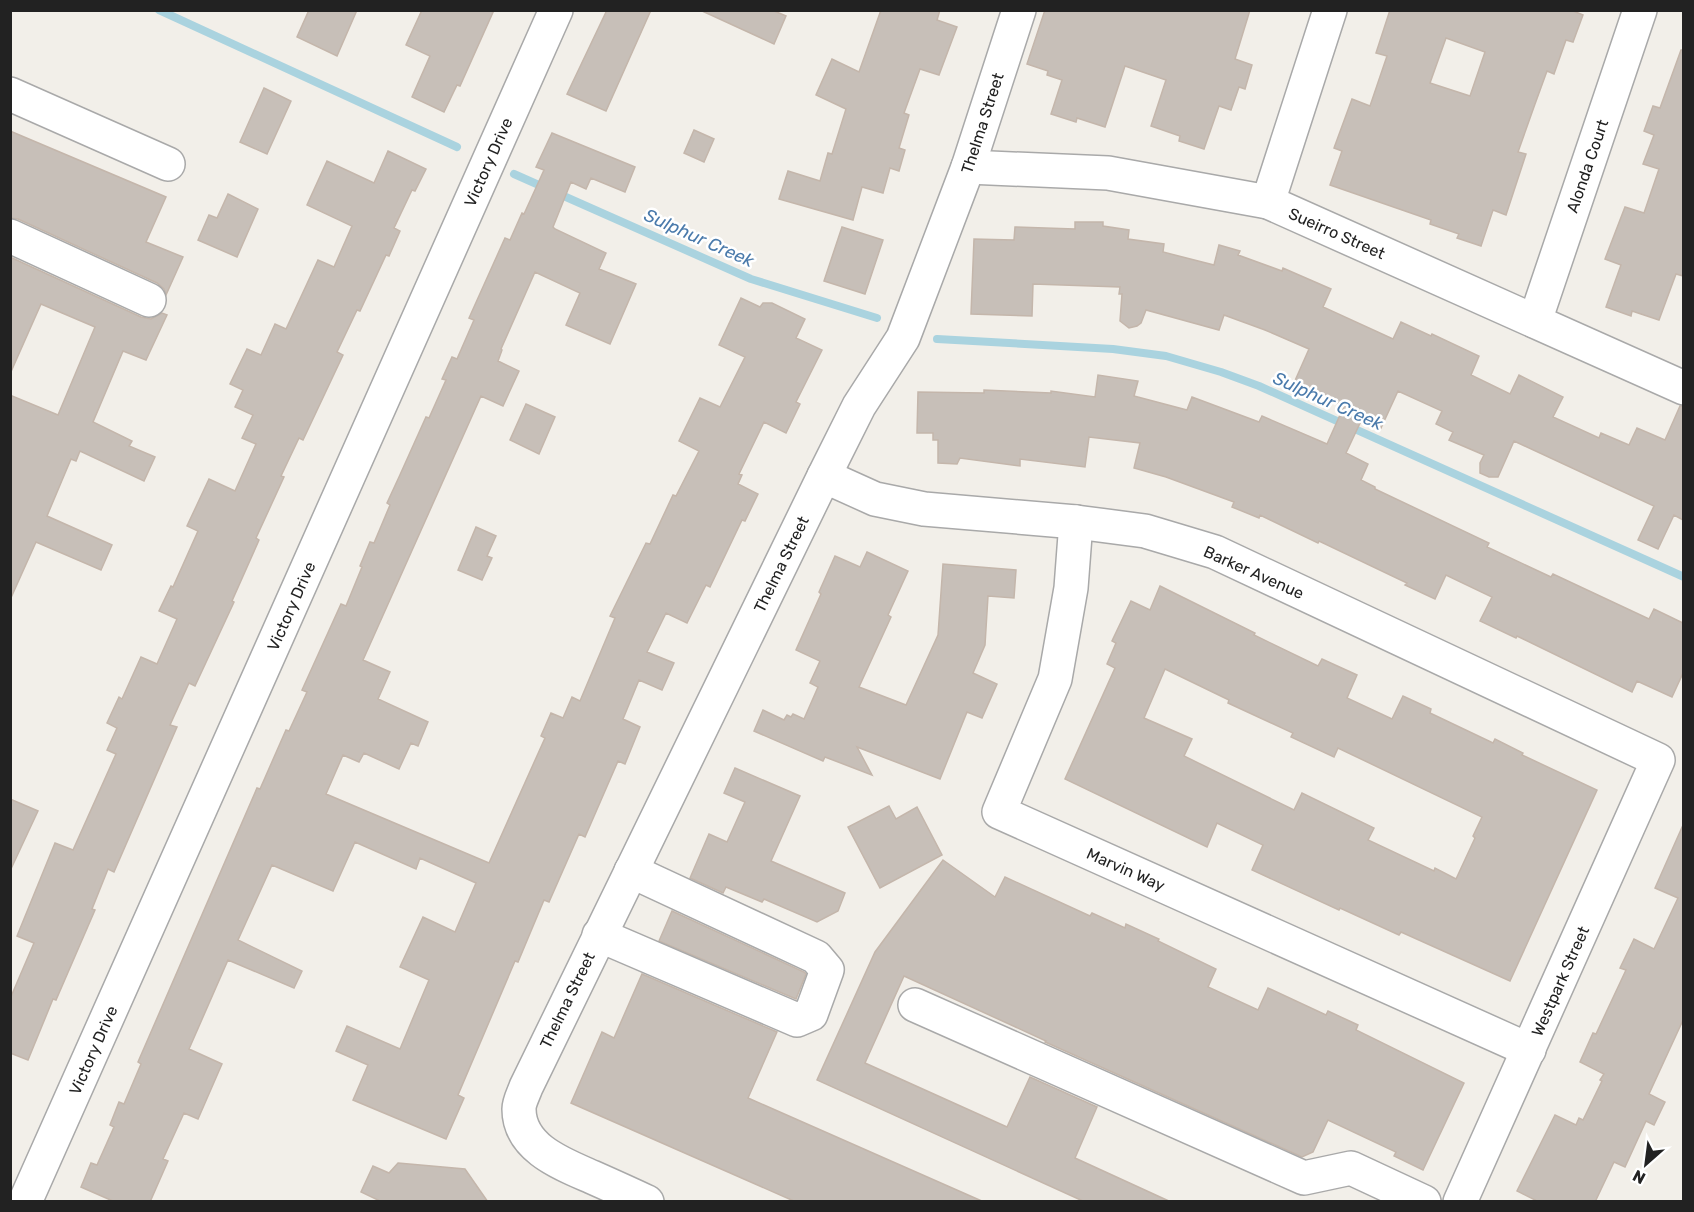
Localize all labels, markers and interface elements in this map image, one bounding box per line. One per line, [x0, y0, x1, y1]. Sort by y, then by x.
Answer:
street label: Thelma Street [957, 70, 1008, 176]
street label: Victory Drive [460, 115, 517, 210]
street label: Alonda Court [1563, 117, 1612, 215]
water label: Sulphur Creek [641, 204, 758, 272]
street label: Sueirro Street [1286, 204, 1388, 263]
water label: Sulphur Creek [1270, 367, 1387, 435]
street label: Thelma Street [750, 513, 813, 615]
street label: Barker Avenue [1201, 542, 1307, 603]
street label: Victory Drive [263, 559, 320, 654]
street label: Marvin Way [1084, 844, 1168, 895]
street label: Westpark Street [1528, 923, 1593, 1039]
street label: Thelma Street [536, 949, 599, 1051]
street label: Victory Drive [65, 1003, 122, 1098]
north arrow [1616, 1134, 1676, 1194]
text: N [1630, 1166, 1649, 1188]

